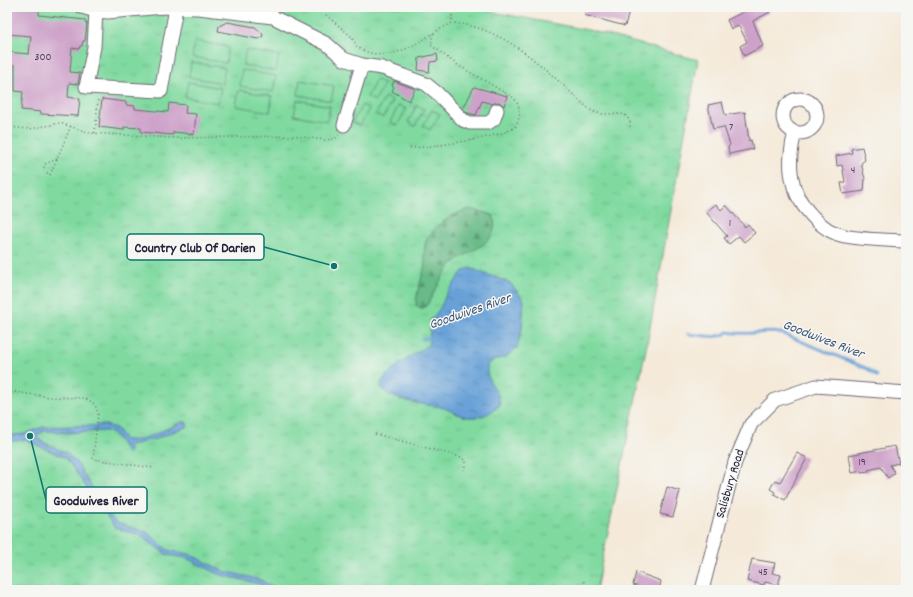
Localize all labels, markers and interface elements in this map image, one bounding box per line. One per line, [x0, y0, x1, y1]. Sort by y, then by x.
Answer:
house number: 300 [35, 50, 51, 66]
house number: 7 [729, 120, 733, 136]
house number: 4 [851, 163, 855, 179]
house number: 1 [729, 216, 731, 232]
callout: Country Club Of Darien [127, 234, 264, 260]
text: Country Club Of Darien [135, 239, 256, 259]
water label: Goodwives River [426, 288, 515, 335]
water label: Goodwives River [780, 315, 868, 365]
street label: Salisbury Road [711, 447, 751, 521]
house number: 19 [858, 455, 866, 471]
callout: Goodwives River [46, 487, 147, 513]
text: Goodwives River [53, 492, 139, 512]
house number: 45 [758, 565, 768, 581]

